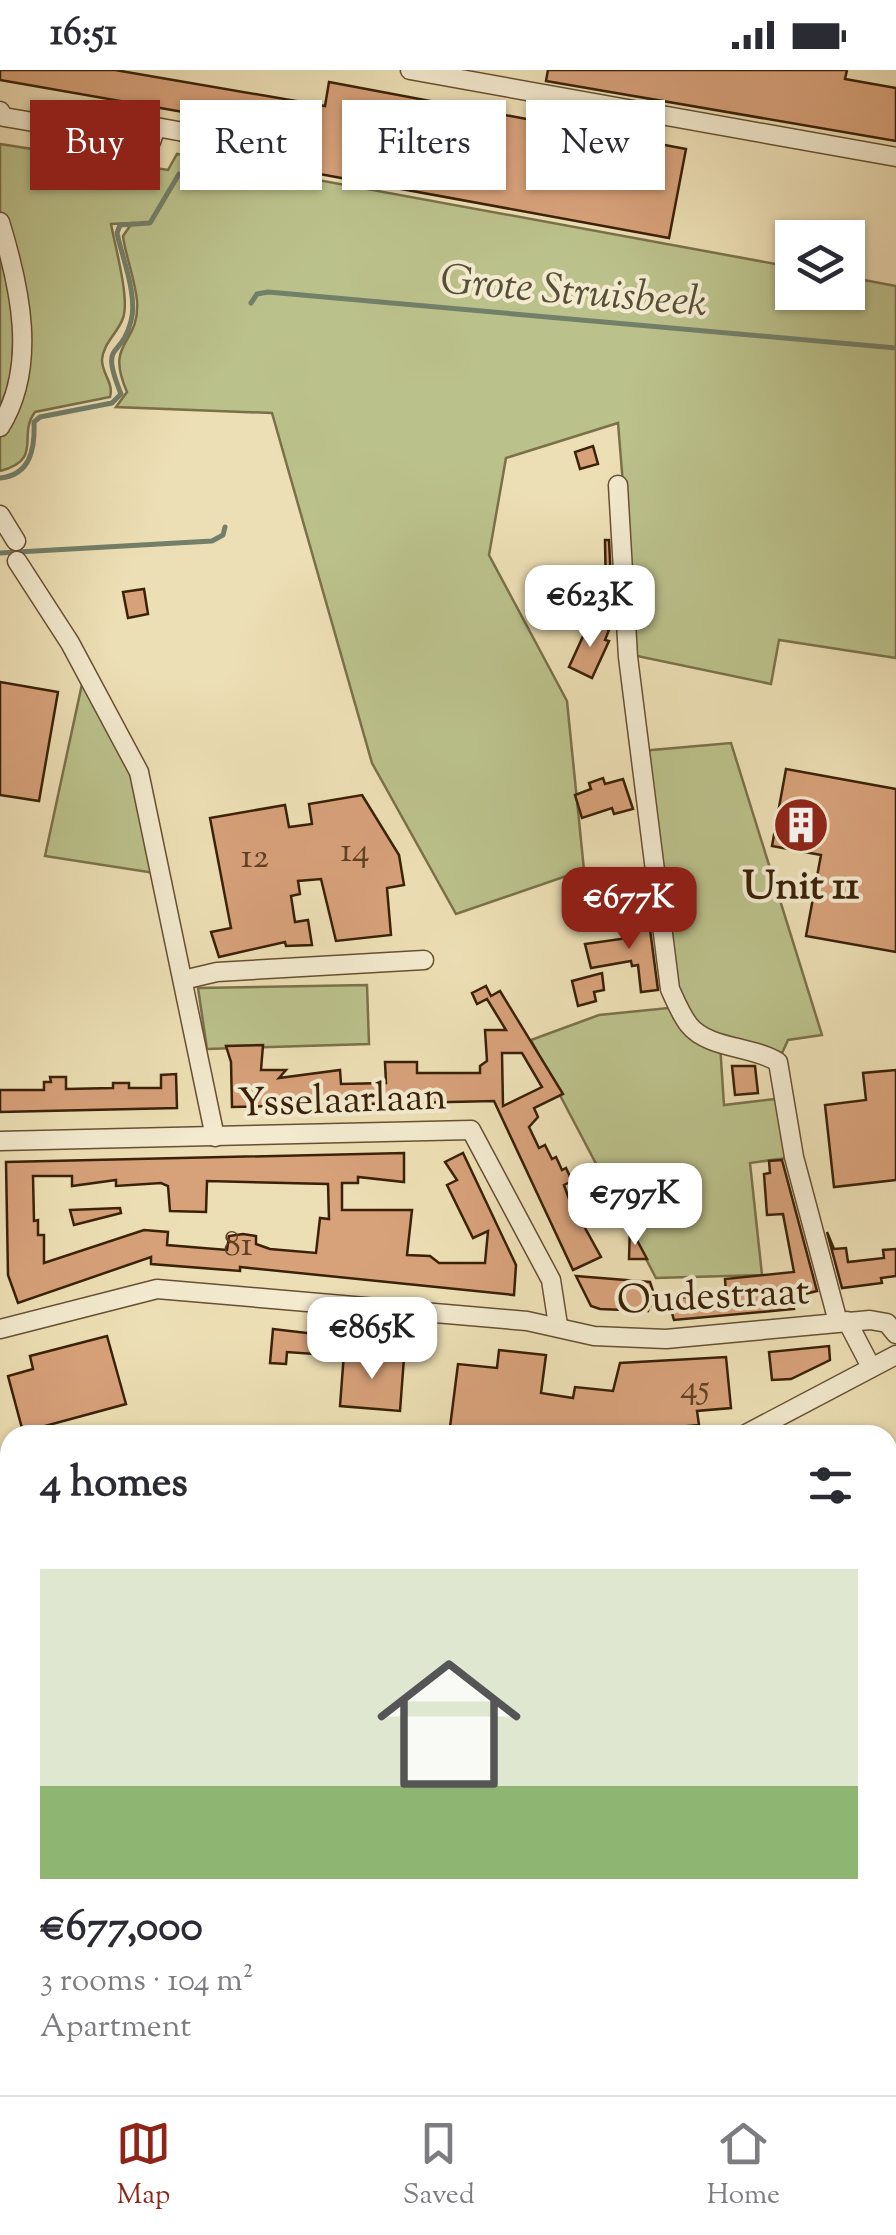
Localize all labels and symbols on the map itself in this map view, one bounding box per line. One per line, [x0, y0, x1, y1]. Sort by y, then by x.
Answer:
water label: Grote Struisbeek [438, 252, 709, 336]
pin: €623K [520, 565, 660, 650]
building icon: Unit 11 [771, 795, 831, 855]
house number: 14 [340, 827, 370, 878]
house number: 12 [241, 833, 269, 884]
place label: Unit 11 [743, 860, 860, 917]
pin: €677K [559, 867, 699, 952]
street label: Ysselaarlaan [236, 1070, 448, 1135]
pin: €797K [565, 1163, 705, 1248]
house number: 81 [223, 1221, 253, 1272]
street label: Oudestraat [616, 1265, 811, 1332]
pin: €865K [302, 1297, 442, 1382]
house number: 45 [680, 1364, 710, 1415]

